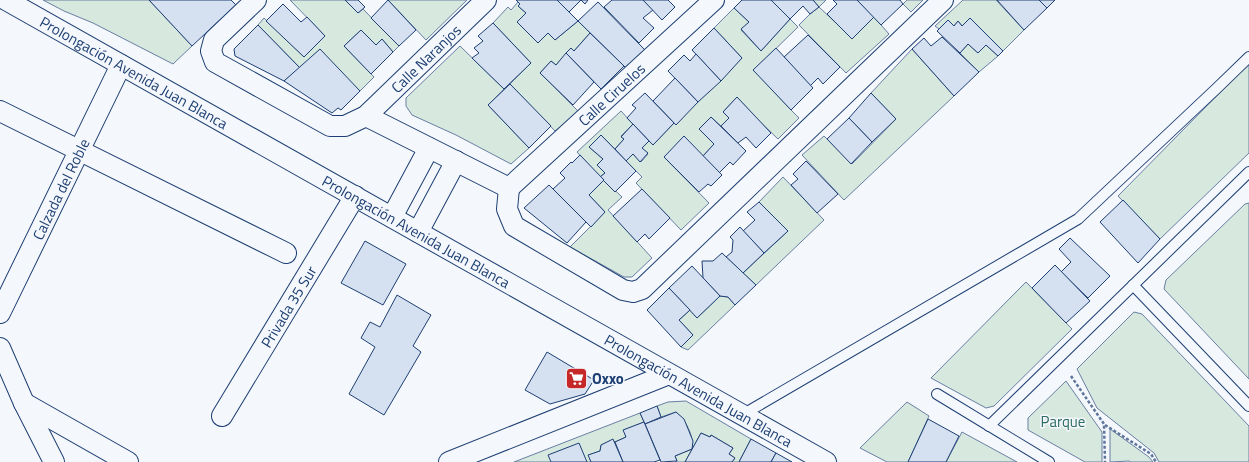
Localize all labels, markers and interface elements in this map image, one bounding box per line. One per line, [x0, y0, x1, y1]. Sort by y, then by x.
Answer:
street label: Prolongación Avenida Juan Blanca [36, 10, 233, 135]
street label: Calle Naranjos [385, 19, 466, 98]
street label: Calle Ciruelos [573, 57, 650, 131]
street label: Calzada del Roble [26, 134, 95, 244]
street label: Prolongación Avenida Juan Blanca [318, 169, 515, 294]
street label: Privada 35 Sur [255, 261, 322, 352]
street label: Prolongación Avenida Juan Blanca [600, 328, 797, 453]
supermarket icon: Oxxo [564, 365, 590, 391]
place label: Oxxo [592, 367, 624, 390]
park label: Parque [1041, 410, 1085, 433]

